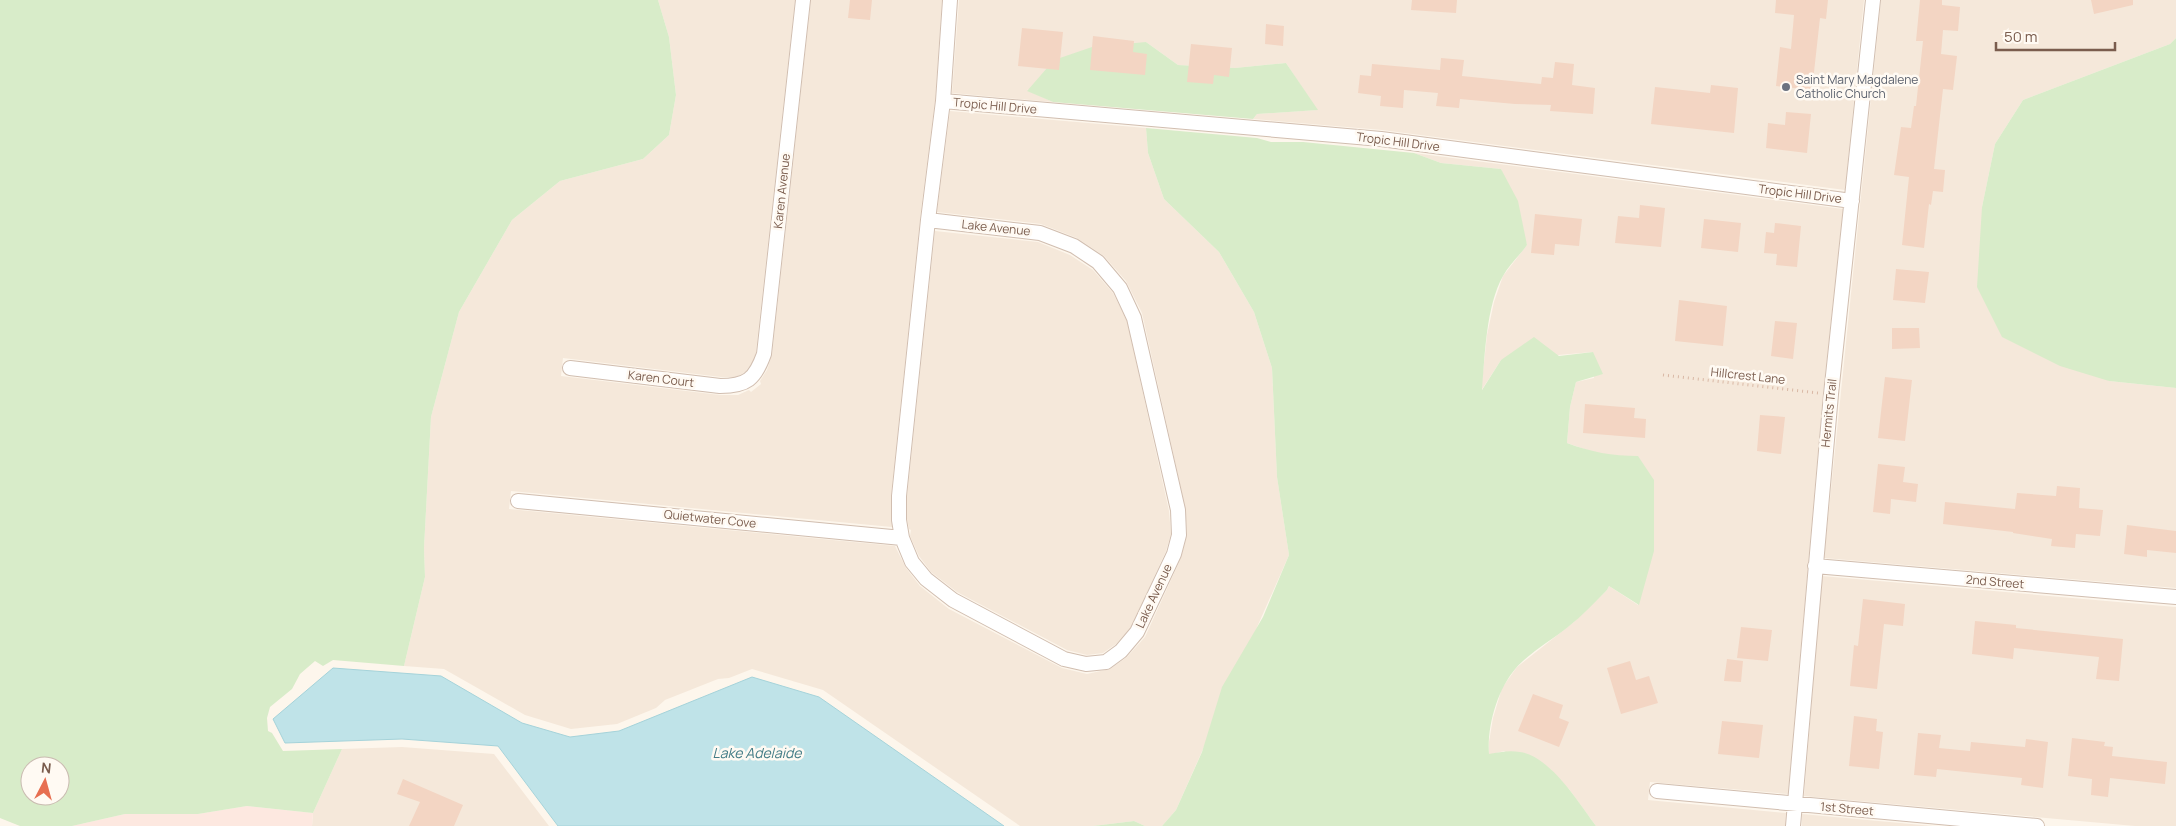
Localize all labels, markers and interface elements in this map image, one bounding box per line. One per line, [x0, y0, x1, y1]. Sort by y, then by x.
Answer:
scale bar [1996, 20, 2115, 52]
text: 50 m [2004, 26, 2038, 47]
place label: Saint Mary Magdalene Catholic Church [1796, 71, 1918, 102]
marker: Saint Mary Magdalene Catholic Church [1780, 81, 1792, 93]
street label: Tropic Hill Drive [953, 93, 1038, 118]
street label: Tropic Hill Drive [1355, 128, 1441, 155]
street label: Karen Avenue [769, 153, 794, 229]
street label: Tropic Hill Drive [1757, 180, 1843, 207]
street label: Lake Avenue [961, 215, 1031, 240]
street label: Hillcrest Lane [1710, 363, 1786, 388]
street label: Karen Court [627, 366, 695, 391]
street label: Hermits Trail [1816, 378, 1841, 448]
street label: Quietwater Cove [663, 505, 757, 532]
street label: Lake Avenue [1131, 561, 1176, 631]
street label: 2nd Street [1965, 570, 2025, 593]
water label: Lake Adelaide [713, 743, 802, 762]
north arrow [20, 756, 70, 806]
text: N [40, 758, 52, 778]
street label: 1st Street [1820, 798, 1875, 819]

